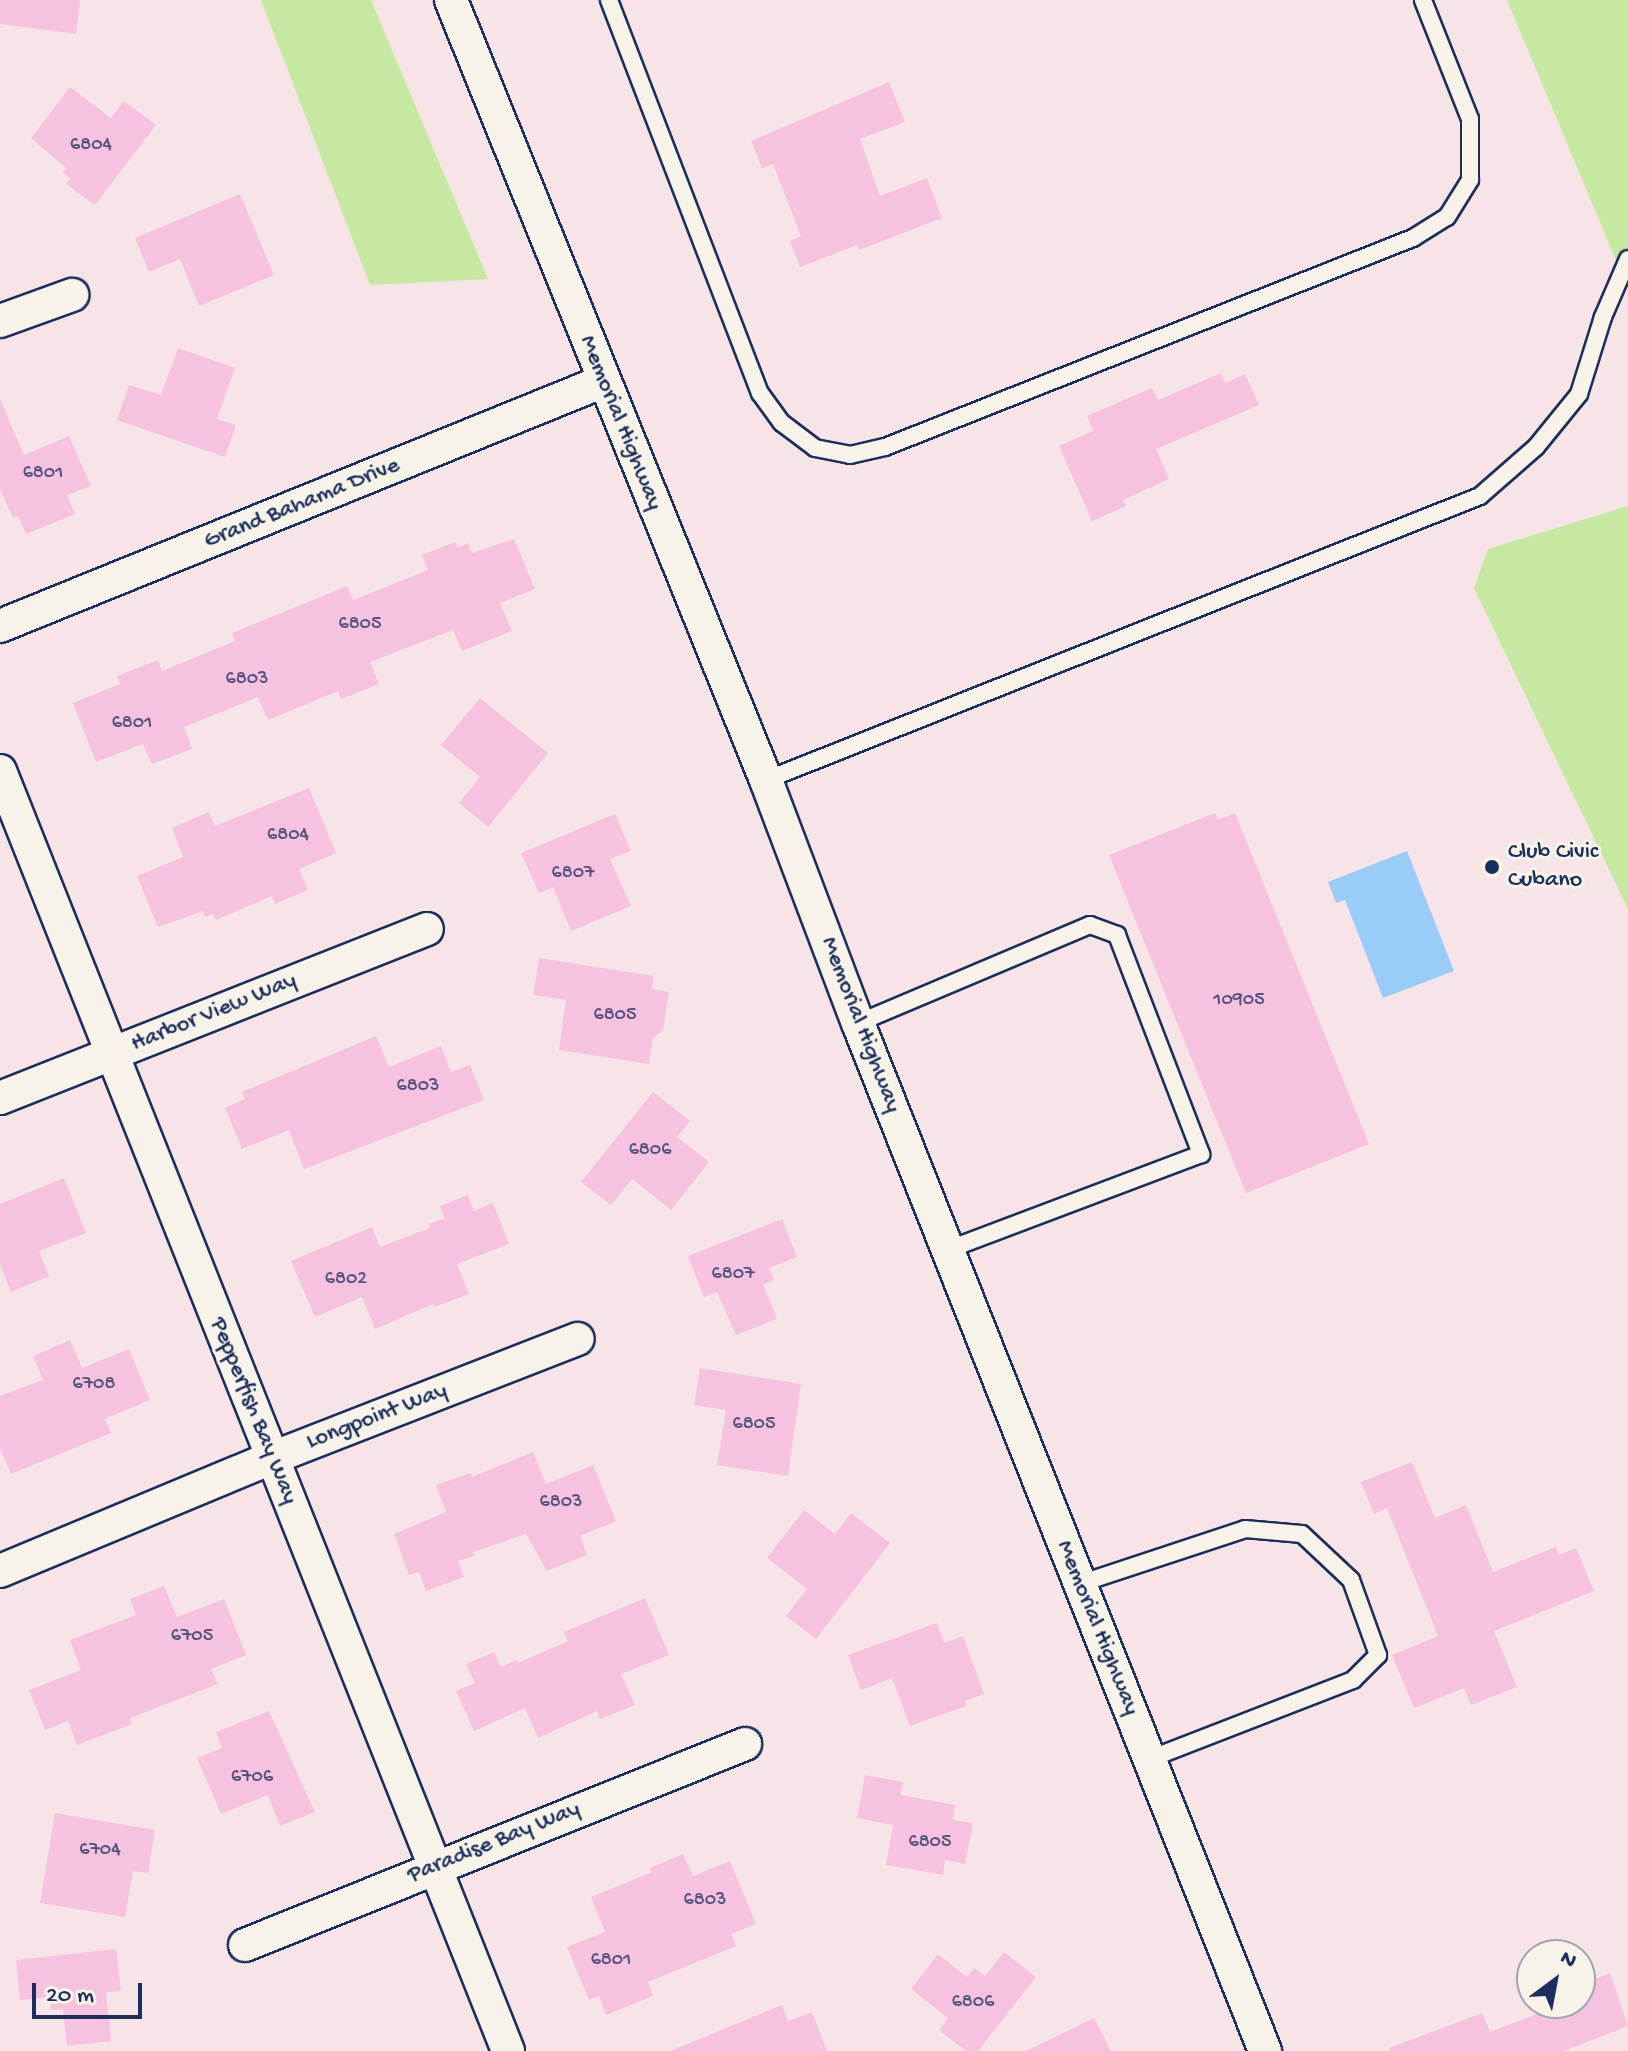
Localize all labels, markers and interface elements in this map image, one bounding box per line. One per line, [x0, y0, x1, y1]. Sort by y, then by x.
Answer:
house number: 6804 [70, 133, 112, 157]
street label: Memorial Highway [572, 332, 668, 514]
street label: Grand Bahama Drive [200, 452, 404, 556]
house number: 6801 [23, 461, 63, 485]
house number: 6805 [339, 612, 381, 636]
house number: 6803 [226, 667, 268, 691]
house number: 6801 [112, 711, 152, 735]
house number: 6804 [267, 823, 309, 847]
place label: Club Civic Cubano [1508, 839, 1598, 895]
marker: Club Civic Cubano [1483, 858, 1501, 876]
house number: 6807 [552, 861, 594, 885]
street label: Memorial Highway [813, 933, 907, 1117]
street label: Harbor View Way [127, 967, 301, 1059]
house number: 10905 [1213, 988, 1265, 1012]
house number: 6805 [594, 1003, 636, 1027]
house number: 6803 [397, 1074, 439, 1098]
house number: 6806 [629, 1138, 671, 1162]
house number: 6807 [712, 1262, 754, 1286]
house number: 6802 [325, 1267, 367, 1291]
street label: Pepperfish Bay Way [202, 1313, 304, 1509]
house number: 6708 [73, 1372, 115, 1396]
street label: Longpoint Way [303, 1377, 451, 1457]
house number: 6805 [733, 1412, 775, 1436]
house number: 6803 [540, 1490, 582, 1514]
street label: Memorial Highway [1049, 1537, 1145, 1719]
house number: 6705 [171, 1624, 213, 1648]
house number: 6706 [231, 1765, 273, 1789]
street label: Paradise Bay Way [404, 1795, 584, 1891]
house number: 6805 [909, 1830, 951, 1854]
house number: 6704 [79, 1838, 121, 1862]
house number: 6803 [684, 1888, 726, 1912]
north arrow [1516, 1939, 1596, 2019]
text: N [1555, 1946, 1581, 1975]
house number: 6801 [591, 1948, 631, 1972]
scale bar [36, 1967, 146, 2017]
text: 20 m [46, 1982, 94, 2011]
house number: 6806 [952, 1990, 994, 2014]

